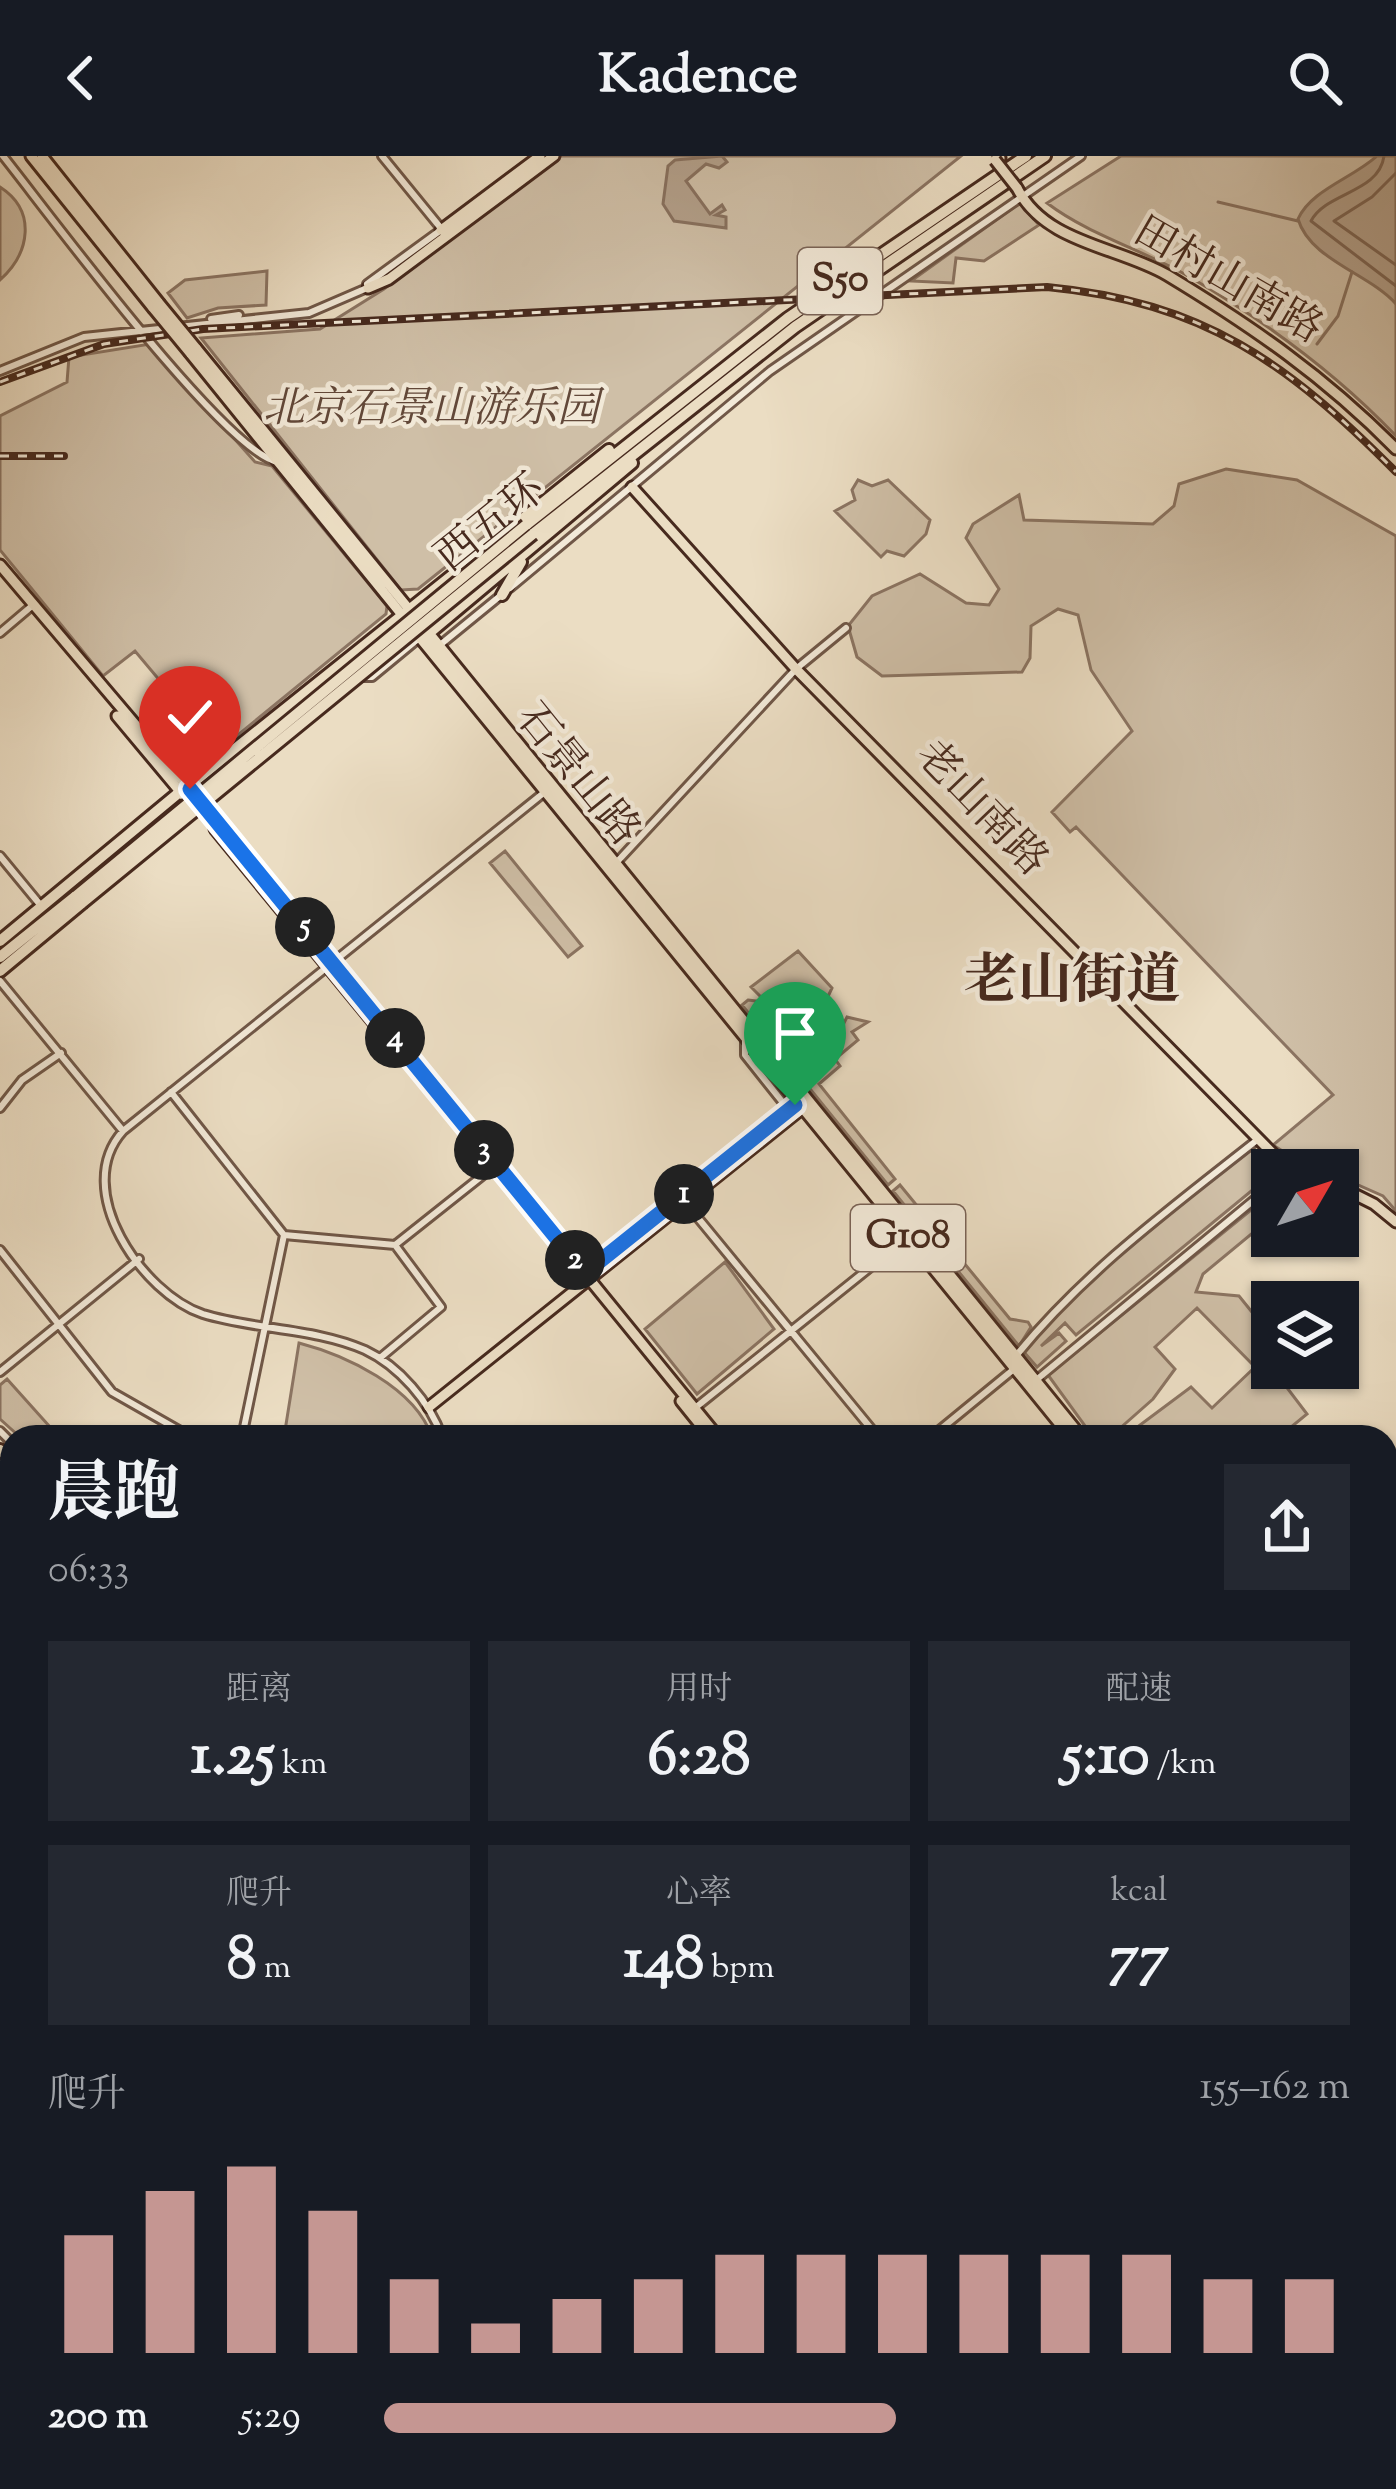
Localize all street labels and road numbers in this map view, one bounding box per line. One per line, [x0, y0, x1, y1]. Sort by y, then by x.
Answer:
street label: 田村山南路 [1121, 204, 1333, 360]
road number: S50 [798, 248, 882, 314]
street label: 西五环 [424, 462, 560, 588]
street label: 石景山路 [500, 692, 652, 860]
street label: 老山南路 [900, 729, 1060, 891]
road number: G108 [851, 1205, 965, 1271]

